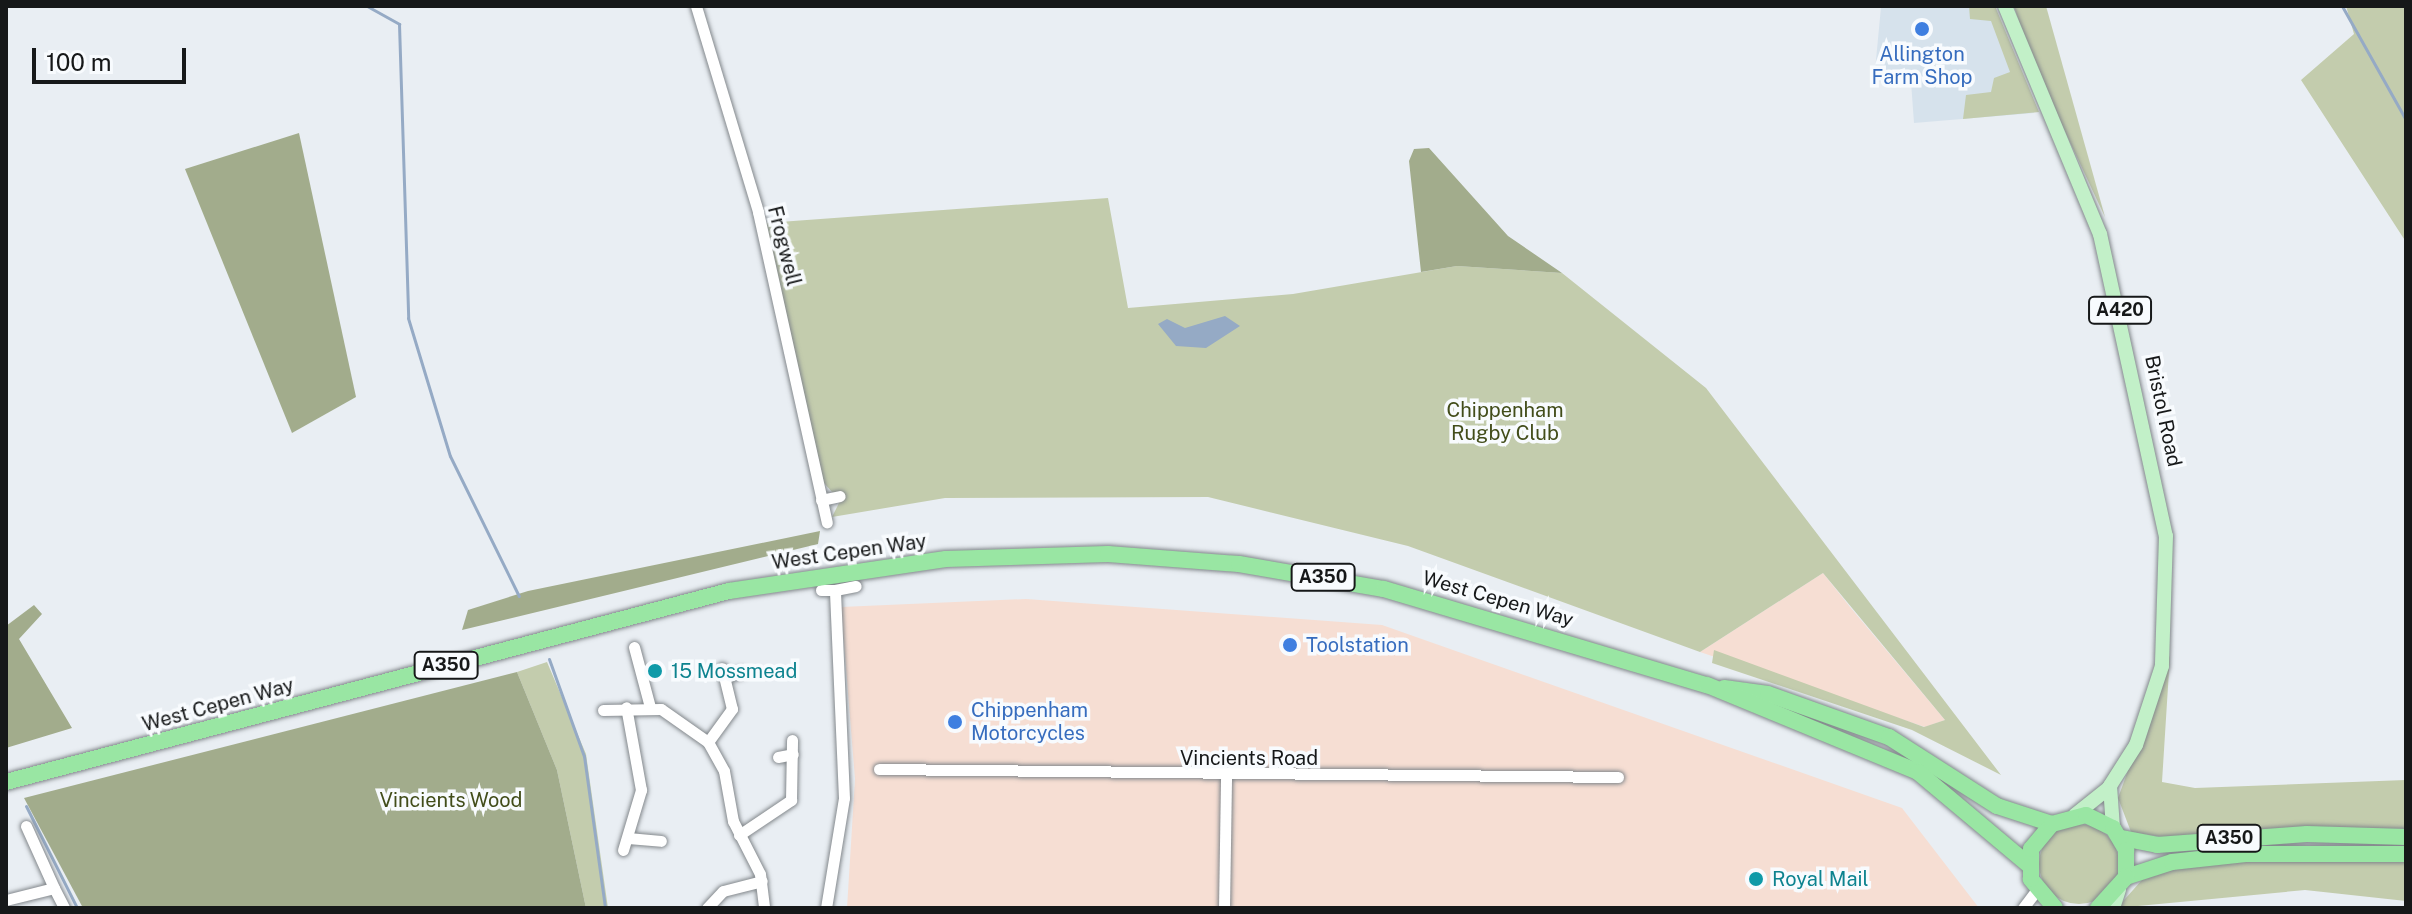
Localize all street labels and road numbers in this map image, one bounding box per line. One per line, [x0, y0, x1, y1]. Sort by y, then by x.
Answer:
street label: Frogwell [762, 203, 806, 289]
road number: A420 [2088, 296, 2152, 324]
street label: Bristol Road [2139, 353, 2187, 469]
street label: West Cepen Way [770, 529, 928, 575]
road number: A350 [1289, 563, 1357, 591]
street label: West Cepen Way [1420, 566, 1576, 632]
road number: A350 [412, 651, 480, 679]
street label: West Cepen Way [139, 673, 297, 737]
street label: Vincients Road [1180, 746, 1318, 770]
road number: A350 [2195, 824, 2263, 852]

